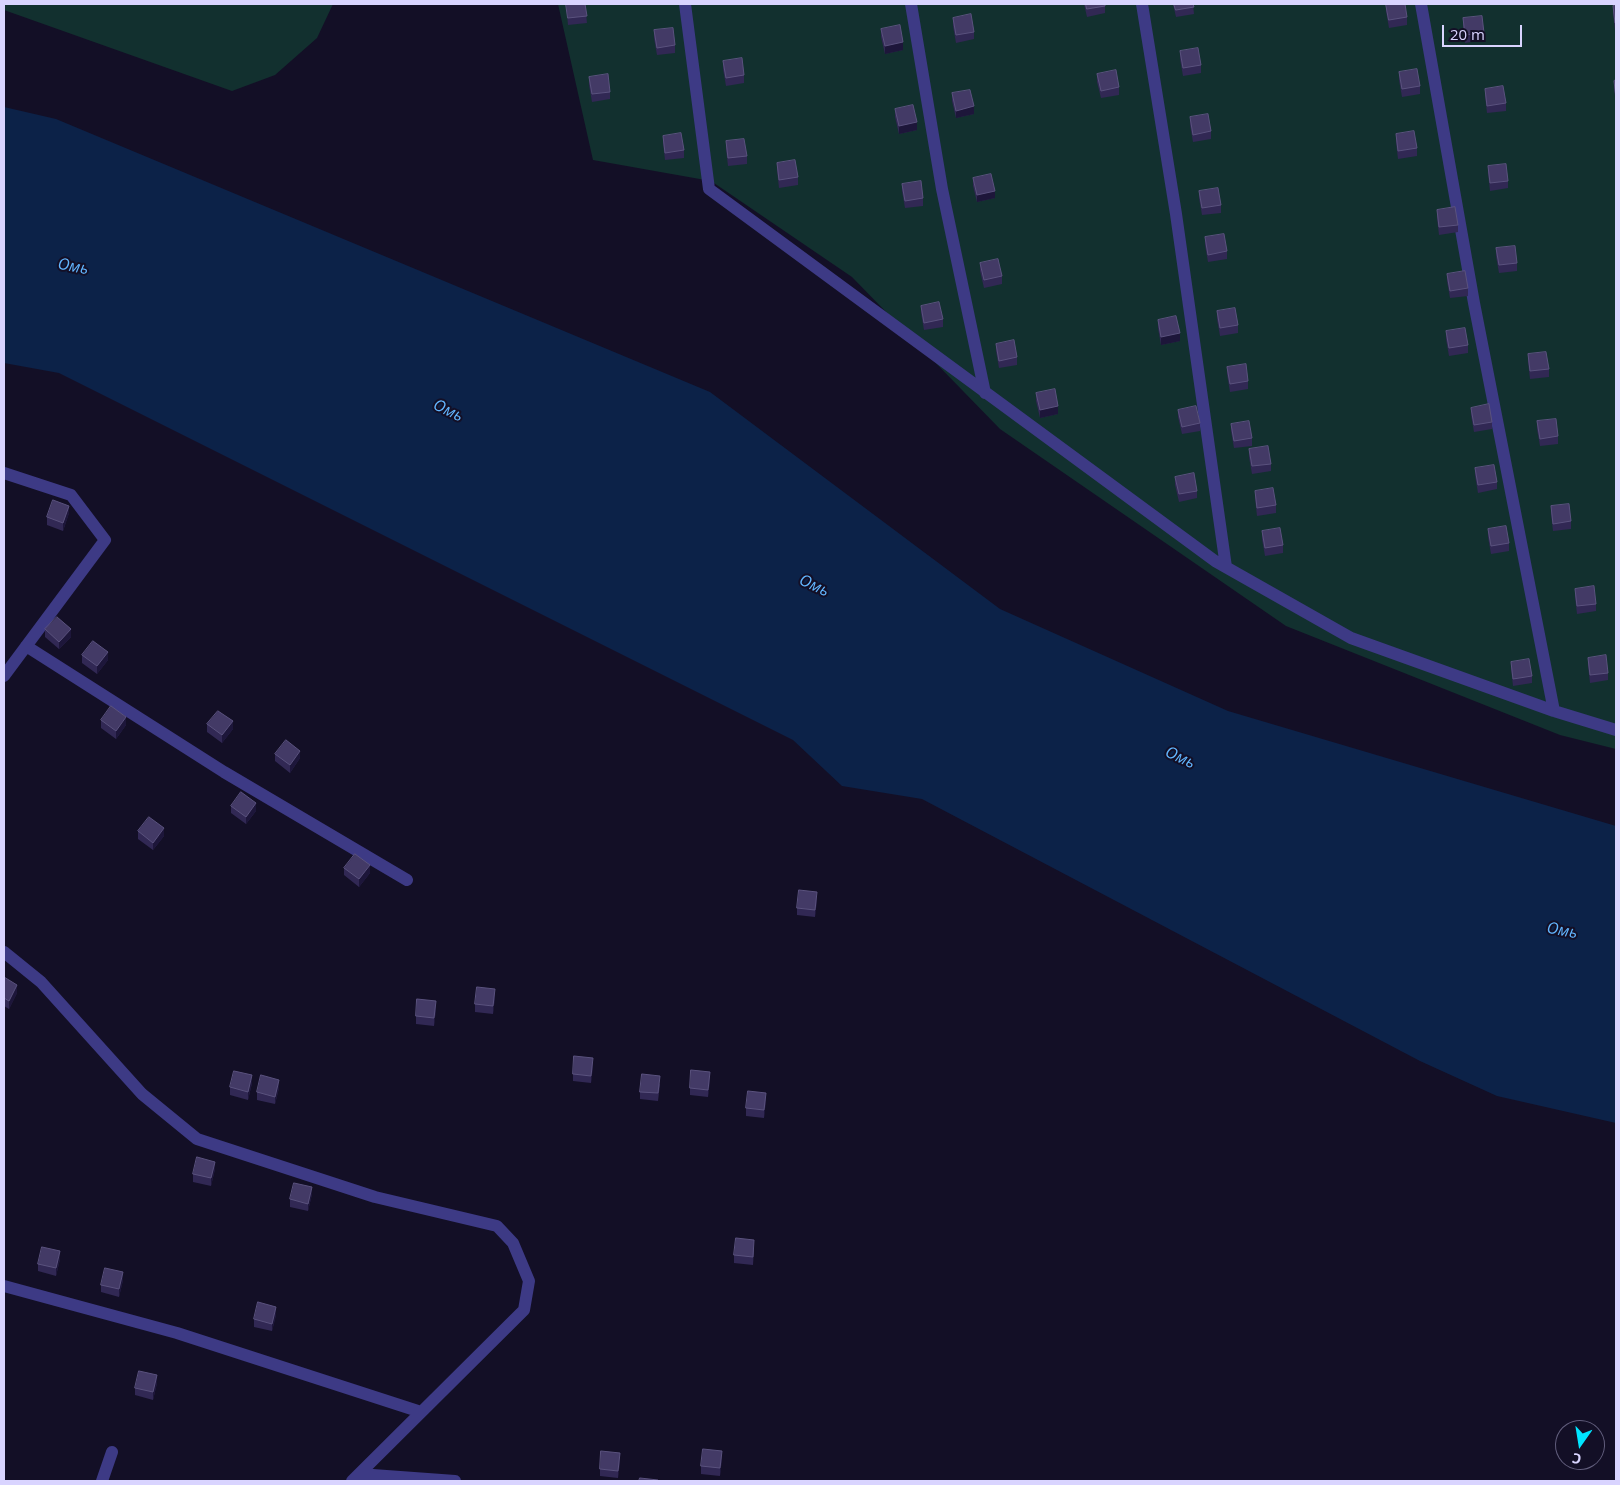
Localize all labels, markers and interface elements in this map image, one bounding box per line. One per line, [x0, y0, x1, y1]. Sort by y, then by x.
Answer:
scale bar [1445, 15, 1525, 47]
text: 20 m [1450, 24, 1485, 44]
water label: Омь [56, 255, 90, 279]
water label: Омь [430, 396, 466, 426]
water label: Омь [796, 571, 832, 601]
water label: Омь [1162, 743, 1198, 773]
water label: Омь [1545, 919, 1579, 943]
north arrow [1555, 1420, 1605, 1470]
text: С [1570, 1449, 1583, 1469]

